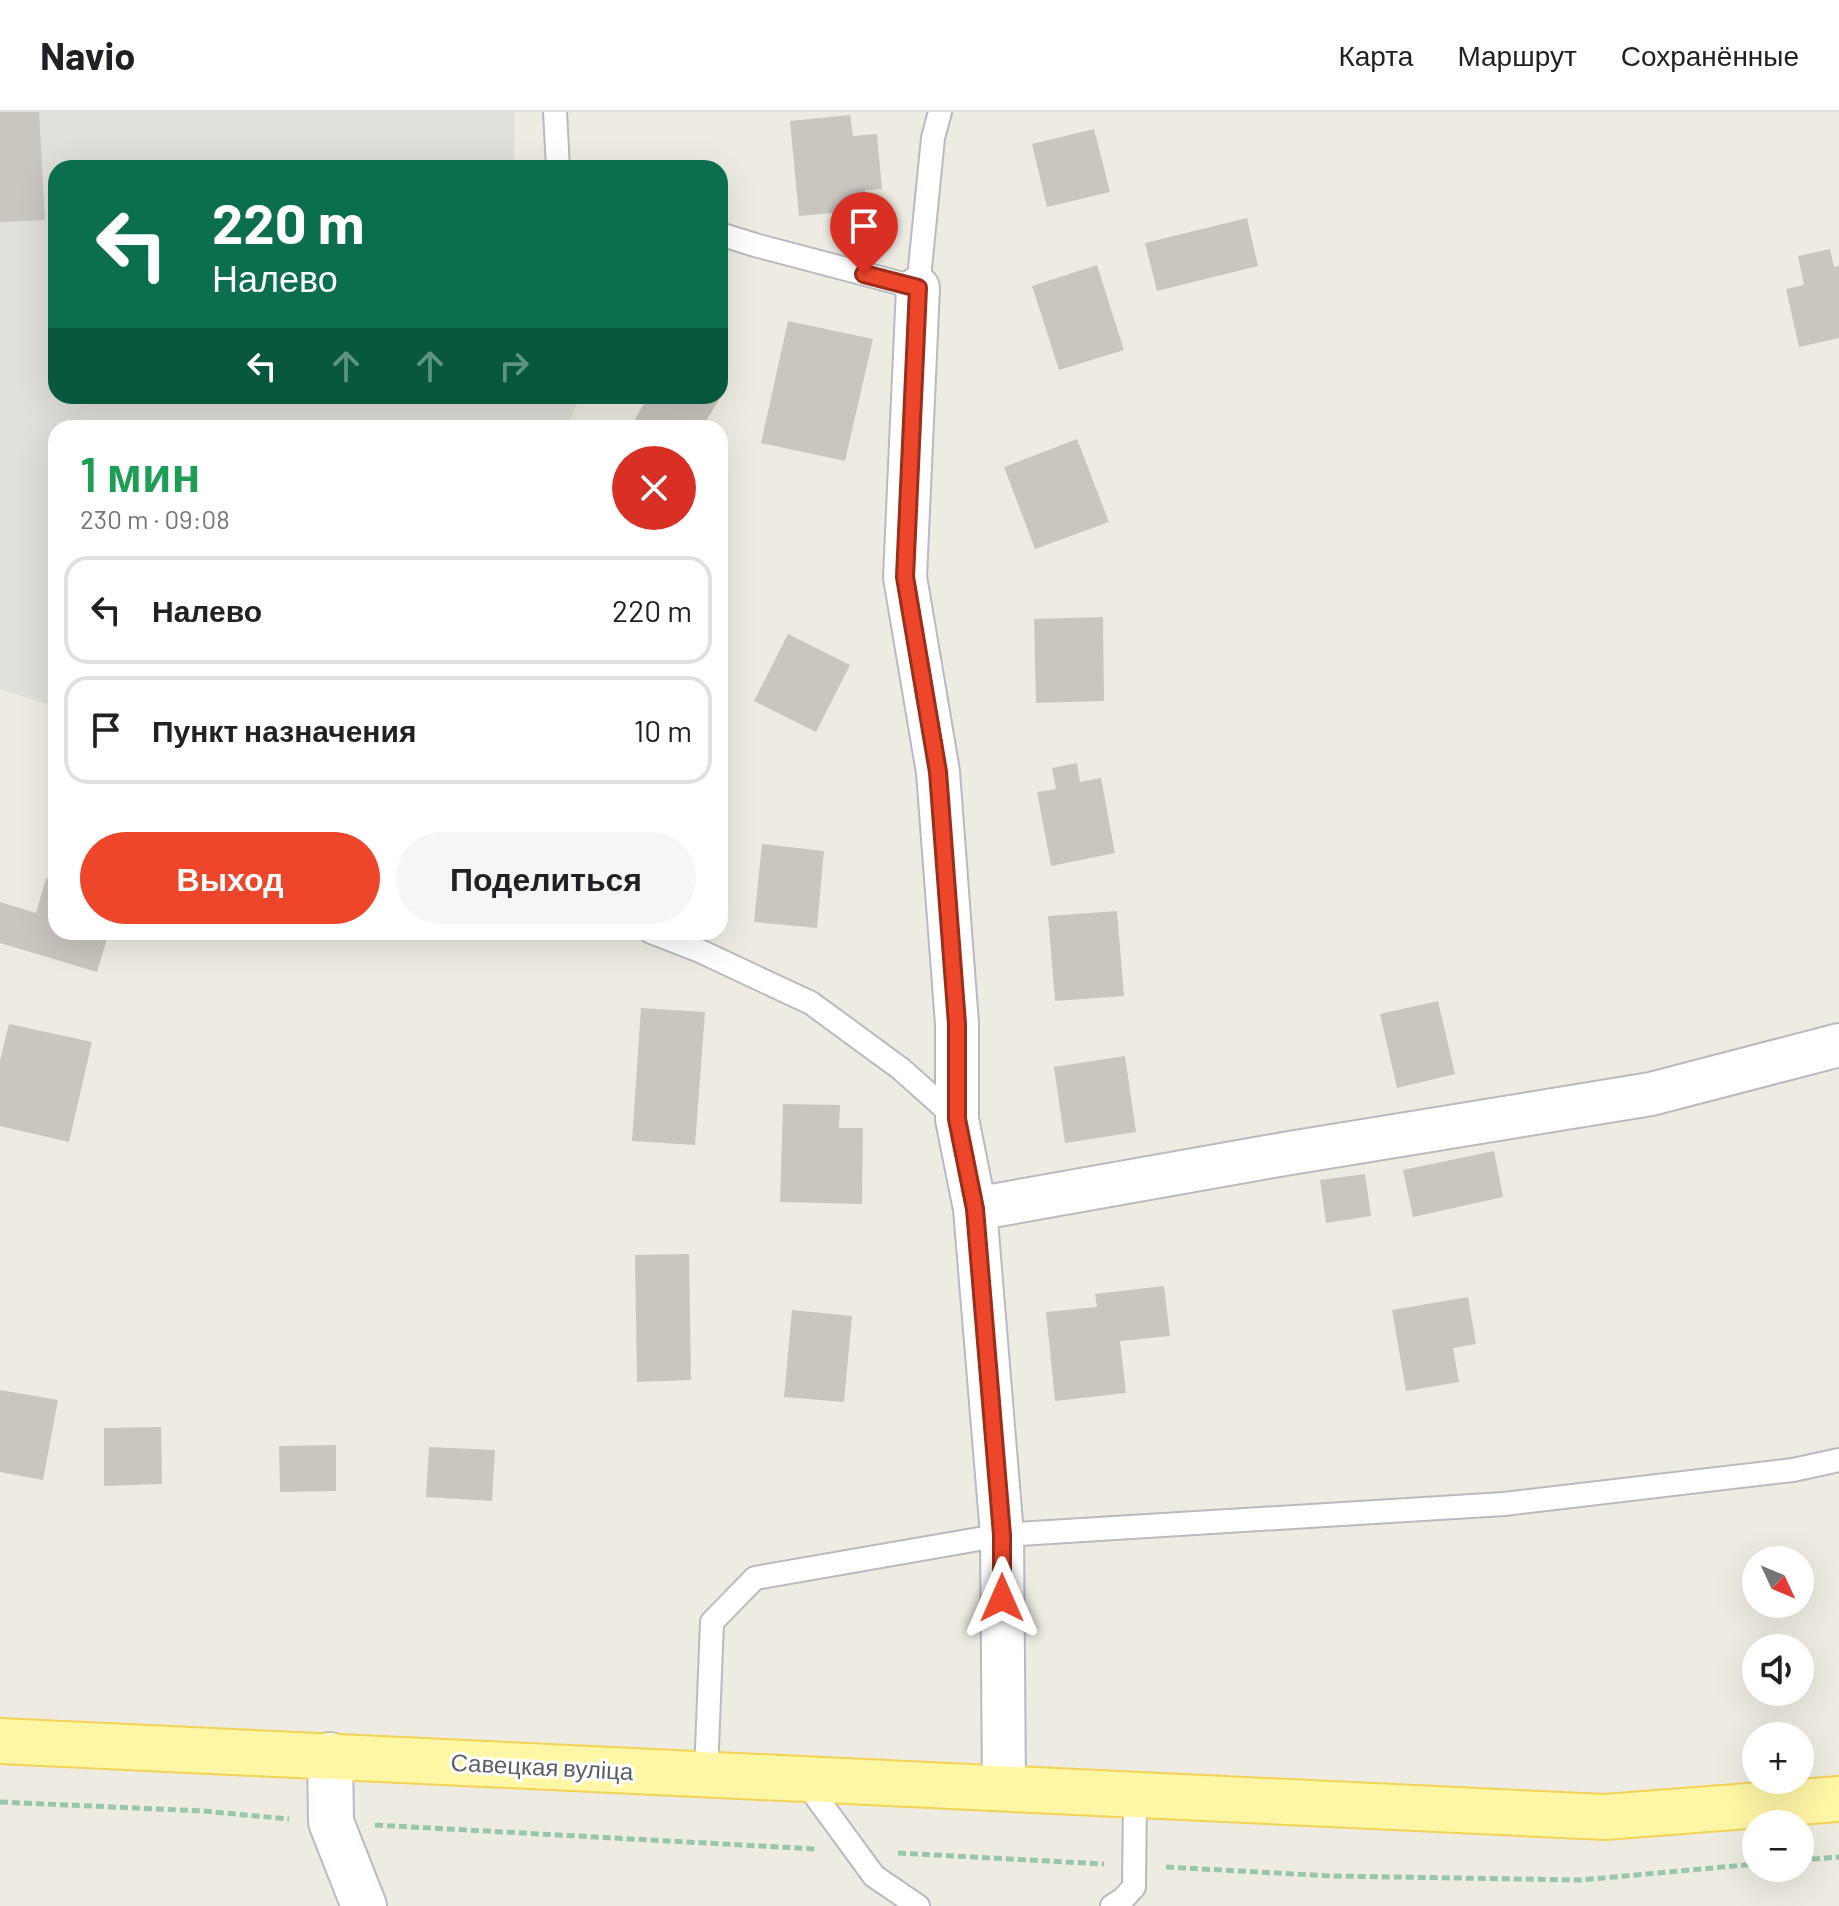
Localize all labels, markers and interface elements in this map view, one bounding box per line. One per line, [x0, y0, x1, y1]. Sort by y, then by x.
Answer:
text: Navio [40, 32, 135, 78]
text: Карта [1338, 38, 1413, 72]
text: Маршрут [1457, 38, 1577, 72]
text: Сохранённые [1621, 38, 1799, 72]
text: 220 m [212, 188, 365, 255]
icon: left [80, 192, 184, 296]
pin [830, 192, 898, 274]
icon: arrive [842, 204, 886, 248]
text: Налево [212, 256, 338, 299]
icon: left [240, 344, 284, 388]
icon: ahead [324, 344, 368, 388]
icon: ahead [408, 344, 452, 388]
icon: right [492, 344, 536, 388]
text: 1 мин [80, 444, 201, 502]
button: close [612, 446, 696, 530]
text: 230 m · 09:08 [80, 503, 230, 534]
icon: left [84, 588, 128, 632]
text: Налево [152, 592, 262, 628]
text: 220 m [612, 592, 692, 628]
icon: arrive [84, 708, 128, 752]
text: Пункт назначения [152, 712, 416, 748]
text: 10 m [634, 712, 692, 748]
button: Выход [80, 832, 380, 924]
button: Поделиться [396, 832, 696, 924]
north arrow [1742, 1546, 1814, 1618]
map controls [1742, 1546, 1814, 1882]
position arrow [960, 1556, 1044, 1640]
button: sound [1742, 1634, 1814, 1706]
button: + [1742, 1722, 1814, 1794]
street label: Савецкая вуліца [450, 1747, 635, 1785]
button: − [1742, 1810, 1814, 1882]

